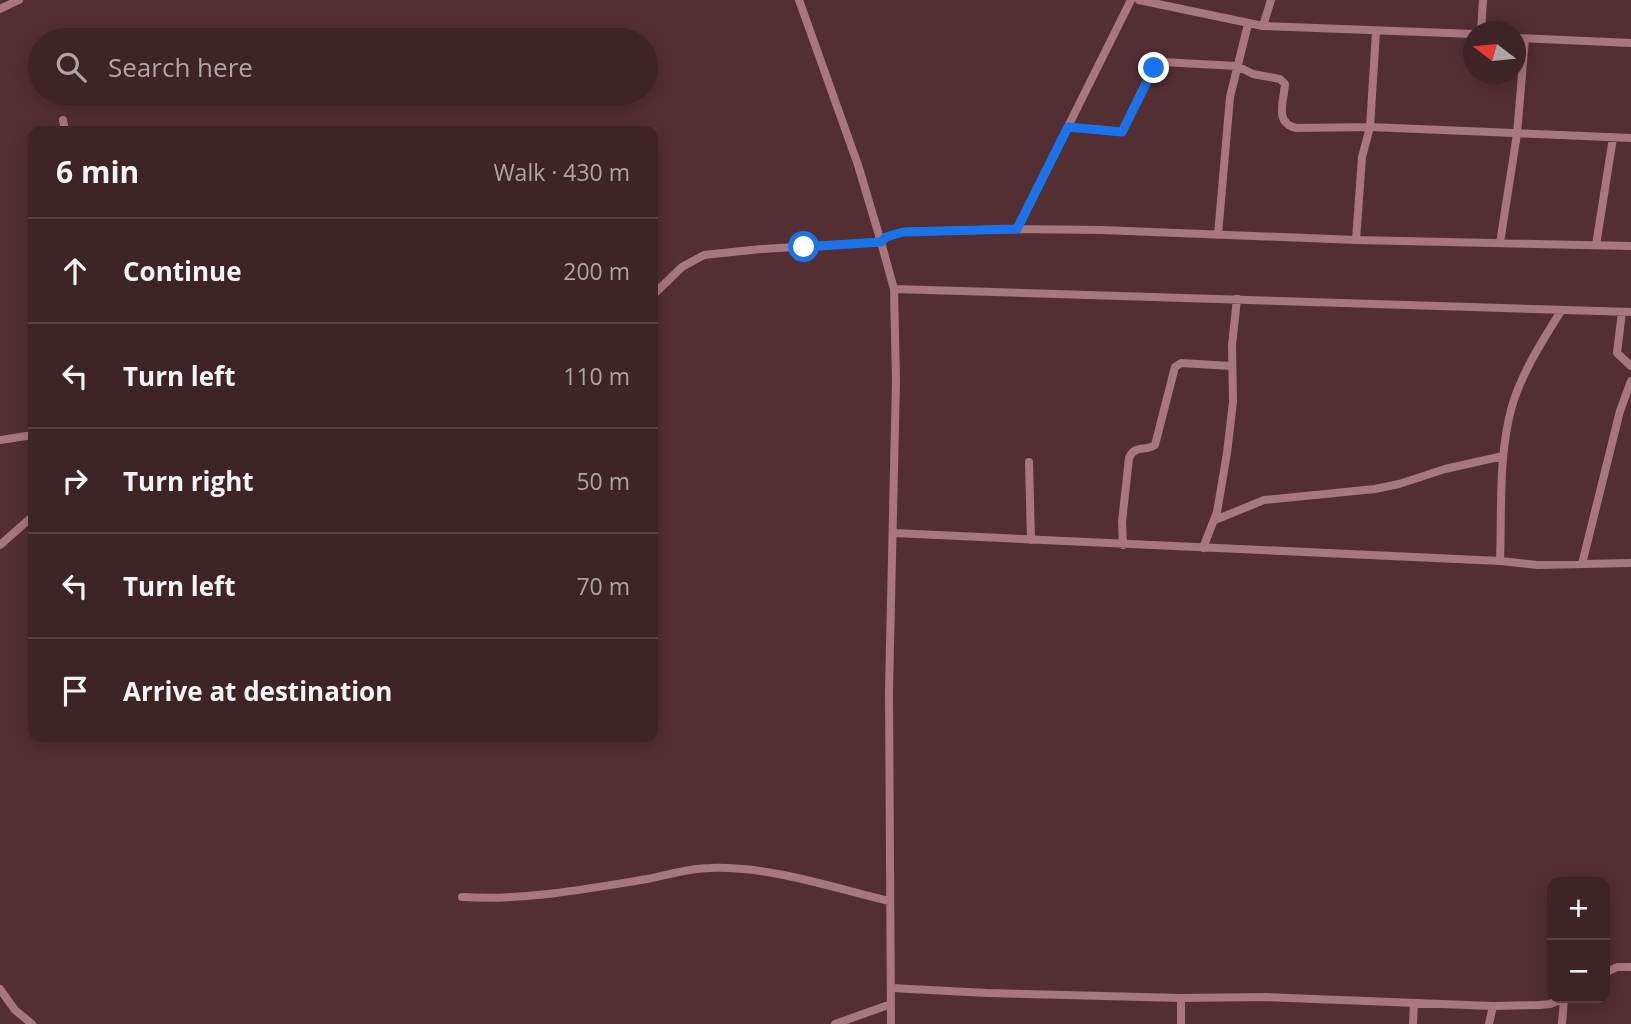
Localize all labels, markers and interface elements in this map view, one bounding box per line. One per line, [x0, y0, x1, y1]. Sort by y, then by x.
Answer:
north arrow [1463, 21, 1526, 84]
search box [28, 28, 658, 105]
icon: search [52, 48, 90, 86]
text: Search here [108, 49, 253, 85]
route end [1138, 52, 1169, 83]
text: 6 min [56, 151, 139, 192]
text: Walk · 430 m [493, 156, 630, 188]
route start [788, 231, 819, 262]
icon: ahead [56, 252, 94, 290]
text: Continue [123, 253, 242, 289]
text: 200 m [563, 255, 630, 287]
icon: left [56, 357, 94, 395]
text: Turn left [123, 358, 235, 394]
text: 110 m [563, 360, 630, 392]
icon: right [56, 462, 94, 500]
text: Turn right [123, 463, 254, 499]
text: 50 m [576, 465, 630, 497]
icon: left [56, 567, 94, 605]
text: Turn left [123, 568, 235, 604]
text: 70 m [576, 570, 630, 602]
icon: arrive [56, 672, 94, 710]
text: Arrive at destination [123, 673, 392, 709]
map controls [1547, 877, 1610, 1003]
button: + [1547, 877, 1610, 940]
button: − [1547, 940, 1610, 1003]

